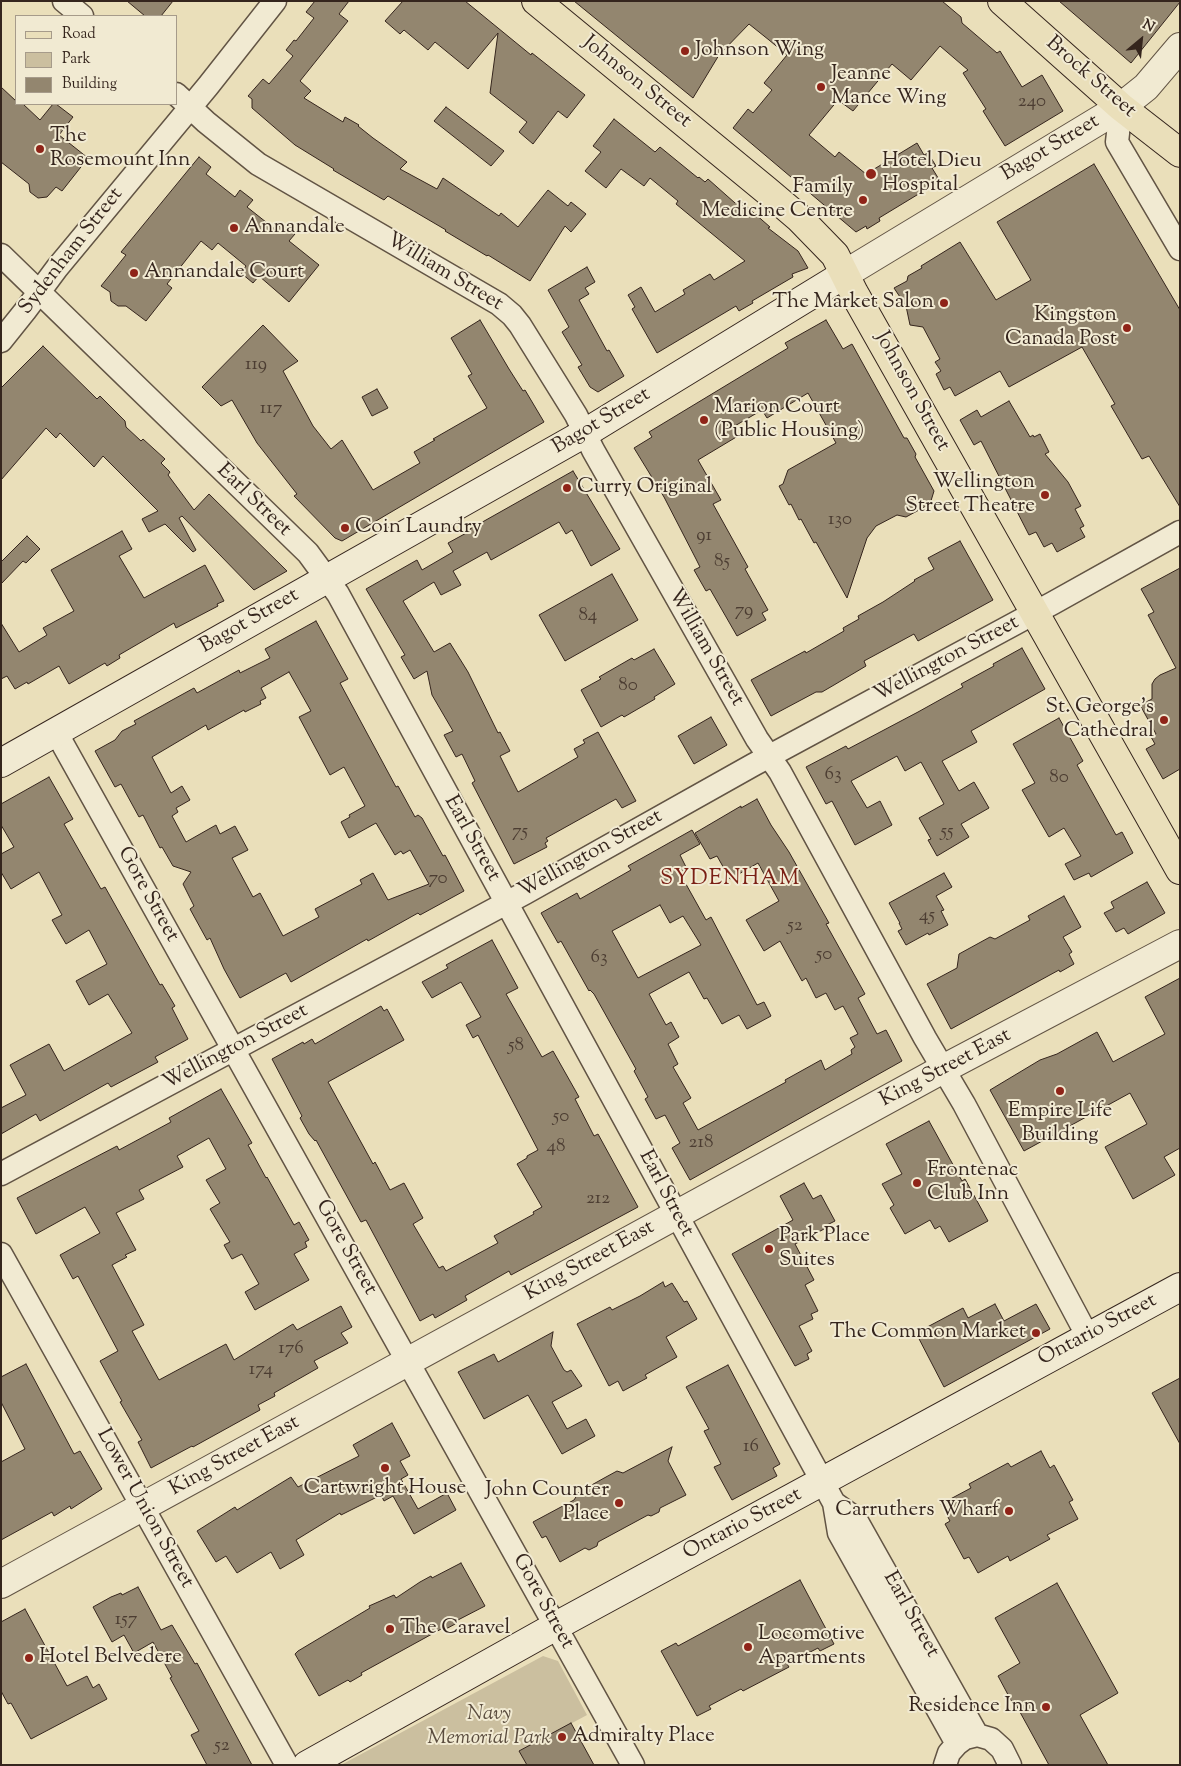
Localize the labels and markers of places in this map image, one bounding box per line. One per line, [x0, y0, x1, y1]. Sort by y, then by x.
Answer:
place label: Johnson Wing [695, 38, 824, 64]
marker: Johnson Wing [679, 45, 691, 57]
place label: Jeanne Mance Wing [831, 62, 946, 112]
marker: Jeanne Mance Wing [815, 81, 827, 93]
place label: The Rosemount Inn [50, 124, 190, 174]
marker: The Rosemount Inn [34, 143, 46, 155]
place label: Hotel Dieu Hospital [882, 149, 982, 199]
marker: Hotel Dieu Hospital [864, 167, 878, 181]
place label: Family Medicine Centre [701, 175, 853, 225]
marker: Family Medicine Centre [857, 194, 869, 206]
place label: Annandale [244, 215, 345, 241]
marker: Annandale [228, 222, 240, 234]
place label: Annandale Court [144, 260, 304, 286]
marker: Annandale Court [128, 267, 140, 279]
place label: The Market Salon [772, 290, 934, 316]
marker: The Market Salon [938, 297, 950, 309]
place label: Kingston Canada Post [1005, 303, 1117, 353]
marker: Kingston Canada Post [1121, 322, 1133, 334]
place label: Marion Court (Public Housing) [714, 395, 864, 445]
marker: Marion Court (Public Housing) [698, 414, 710, 426]
place label: Wellington Street Theatre [905, 470, 1035, 520]
place label: Curry Original [577, 475, 712, 501]
marker: Curry Original [561, 482, 573, 494]
marker: Wellington Street Theatre [1039, 489, 1051, 501]
place label: Coin Laundry [355, 515, 482, 541]
marker: Coin Laundry [339, 522, 351, 534]
place label: St. George's Cathedral [1045, 695, 1154, 745]
marker: St. George's Cathedral [1158, 714, 1170, 726]
marker: Empire Life Building [1054, 1085, 1066, 1097]
place label: Empire Life Building [1008, 1099, 1112, 1149]
place label: Frontenac Club Inn [927, 1158, 1018, 1208]
marker: Frontenac Club Inn [911, 1177, 923, 1189]
place label: Park Place Suites [779, 1224, 870, 1274]
marker: Park Place Suites [763, 1243, 775, 1255]
place label: The Common Market [830, 1320, 1026, 1346]
marker: The Common Market [1030, 1327, 1042, 1339]
marker: Cartwright House [379, 1462, 391, 1474]
place label: Cartwright House [304, 1476, 466, 1502]
place label: John Counter Place [485, 1478, 609, 1528]
marker: John Counter Place [613, 1497, 625, 1509]
place label: Carruthers Wharf [835, 1498, 999, 1524]
marker: Carruthers Wharf [1003, 1505, 1015, 1517]
place label: The Caravel [400, 1616, 510, 1642]
place label: Locomotive Apartments [758, 1622, 866, 1672]
marker: The Caravel [384, 1623, 396, 1635]
marker: Locomotive Apartments [742, 1641, 754, 1653]
place label: Hotel Belvedere [39, 1645, 182, 1671]
marker: Hotel Belvedere [23, 1652, 35, 1664]
place label: Residence Inn [909, 1694, 1036, 1720]
marker: Residence Inn [1040, 1701, 1052, 1713]
place label: Admiralty Place [572, 1724, 715, 1750]
marker: Admiralty Place [556, 1731, 568, 1743]

